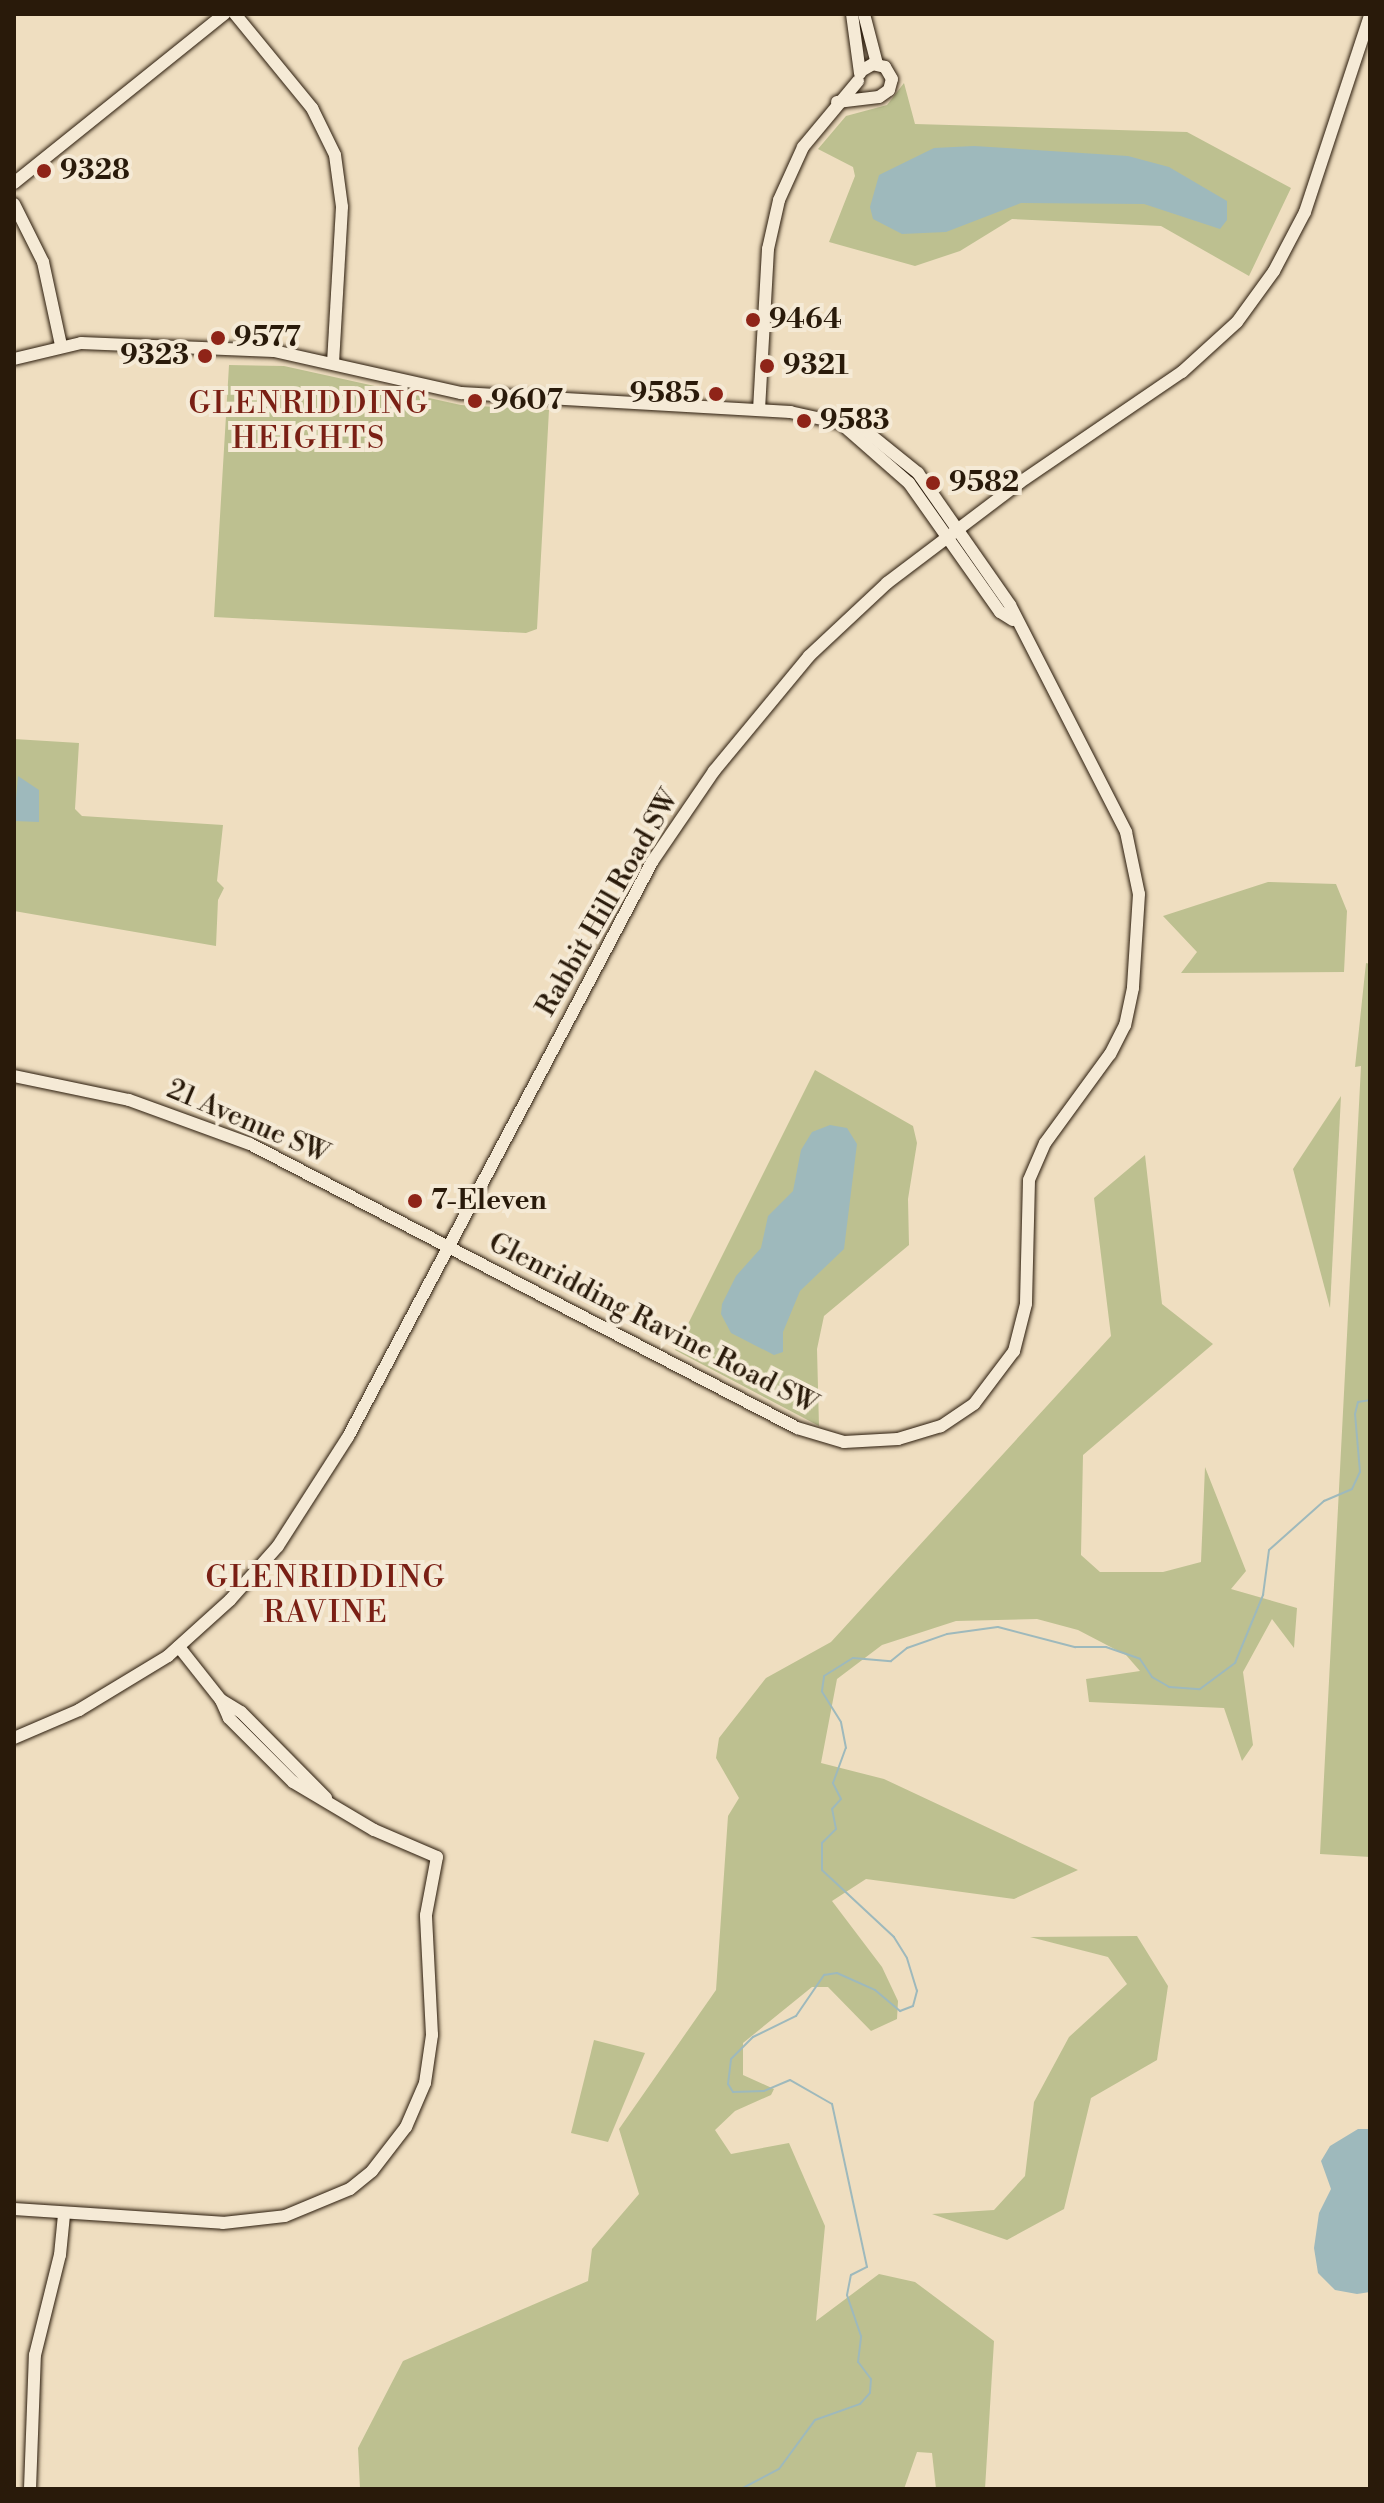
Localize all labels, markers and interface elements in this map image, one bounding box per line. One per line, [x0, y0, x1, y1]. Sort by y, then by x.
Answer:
place label: 9328 [60, 154, 130, 188]
marker: 9328 [35, 162, 53, 180]
place label: 9464 [769, 303, 842, 337]
marker: 9464 [744, 311, 762, 329]
place label: 9577 [234, 321, 301, 355]
marker: 9577 [209, 329, 227, 347]
place label: 9323 [120, 339, 189, 373]
marker: 9323 [196, 347, 214, 365]
place label: 9321 [783, 349, 849, 383]
marker: 9321 [758, 357, 776, 375]
place label: 9585 [630, 377, 700, 411]
place label: 9607 [491, 384, 563, 418]
marker: 9585 [707, 385, 725, 403]
district label: GLENRIDDING HEIGHTS [188, 386, 430, 456]
marker: 9607 [466, 392, 484, 410]
place label: 9583 [820, 404, 890, 438]
marker: 9583 [795, 412, 813, 430]
place label: 9582 [949, 466, 1019, 500]
marker: 9582 [924, 474, 942, 492]
street label: Rabbit Hill Road SW [529, 784, 687, 1022]
street label: 21 Avenue SW [162, 1073, 334, 1171]
place label: 7-Eleven [431, 1184, 547, 1218]
marker: 7-Eleven [406, 1192, 424, 1210]
street label: Glenridding Ravine Road SW [483, 1226, 823, 1422]
district label: GLENRIDDING RAVINE [205, 1560, 447, 1630]

